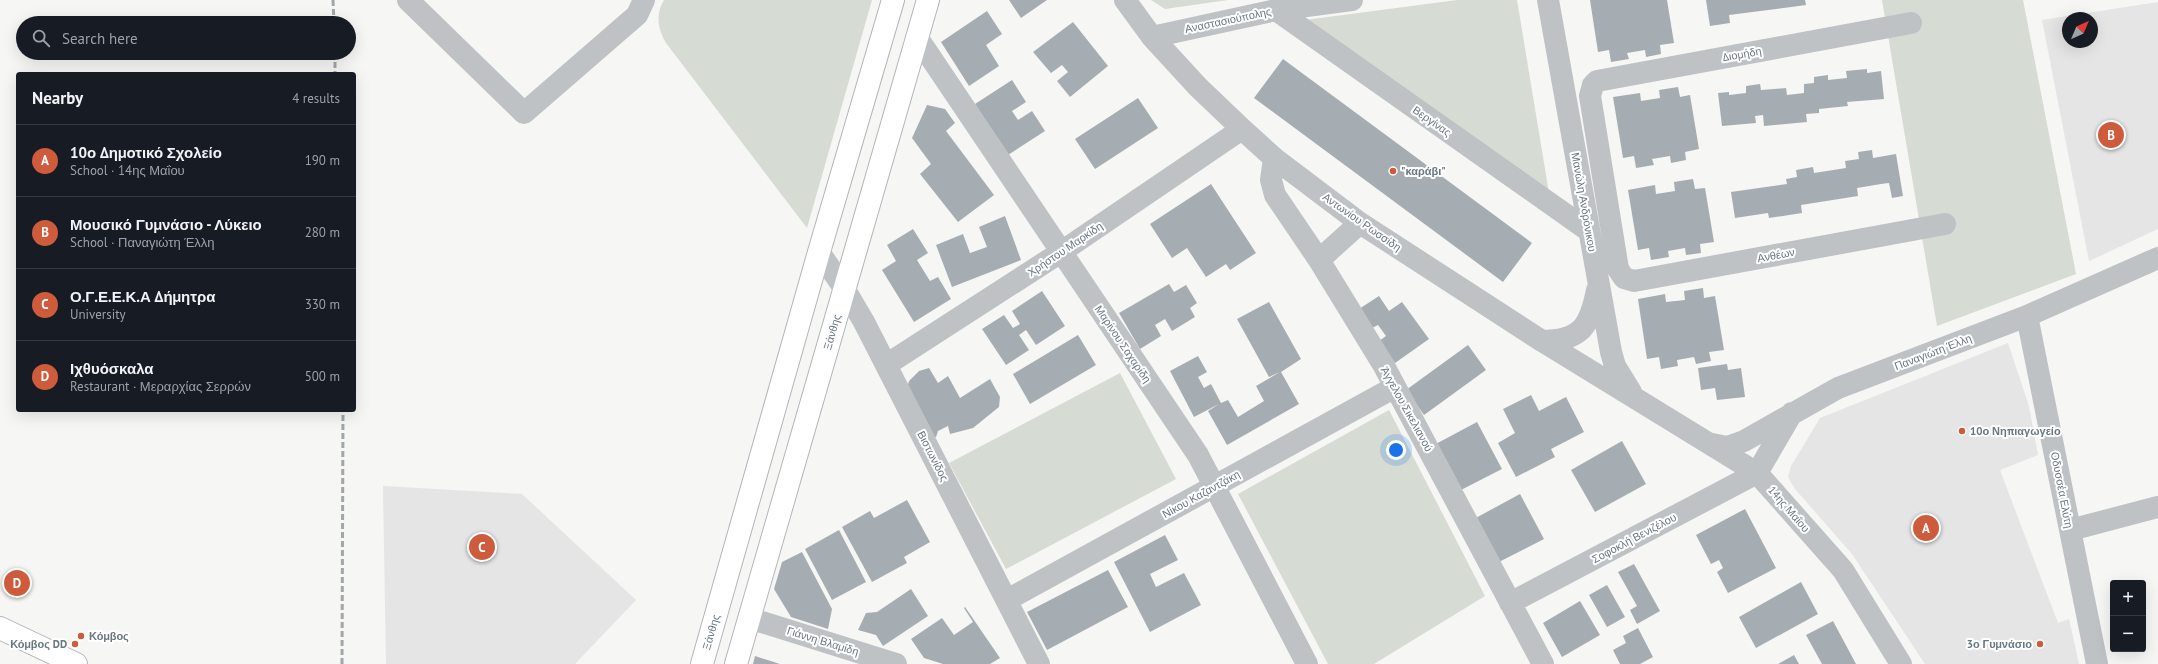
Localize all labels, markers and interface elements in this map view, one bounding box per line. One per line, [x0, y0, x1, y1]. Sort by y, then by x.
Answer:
street label: Αναστασιούπολης [1184, 4, 1272, 36]
north arrow [2062, 12, 2098, 48]
search box [16, 16, 356, 60]
icon: search [30, 27, 52, 49]
text: Search here [62, 29, 138, 48]
street label: Διομήδη [1721, 44, 1763, 64]
text: Nearby [32, 87, 83, 109]
text: 4 results [292, 90, 340, 107]
street label: Βεργίνας [1410, 103, 1454, 139]
pin: B [2098, 120, 2124, 150]
text: 10ο Δημοτικό Σχολείο [70, 143, 222, 162]
street label: Μανώλη Ανδρόνικου [1568, 151, 1600, 253]
text: A [41, 152, 49, 169]
text: 190 m [305, 152, 340, 169]
text: School · 14ης Μαΐου [70, 162, 185, 179]
place label: "καράβι" [1401, 164, 1446, 178]
marker: "καράβι" [1388, 166, 1398, 176]
street label: Αντωνίου Ρωσσίδη [1320, 190, 1404, 254]
text: Μουσικό Γυμνάσιο - Λύκειο [70, 215, 262, 234]
street label: Χρήστου Μαρκίδη [1025, 219, 1105, 279]
text: B [41, 224, 49, 241]
text: 280 m [305, 224, 340, 241]
text: School · Παναγιώτη Έλλη [70, 234, 215, 251]
street label: Ανθέων [1756, 245, 1796, 265]
text: Ο.Γ.Ε.Ε.Κ.Α Δήμητρα [70, 287, 215, 306]
text: C [41, 296, 49, 313]
text: 330 m [305, 296, 340, 313]
street label: Μαρίνου Σαχαρίδη [1092, 302, 1154, 386]
text: University [70, 306, 126, 323]
street label: Ξάνθης [820, 313, 844, 351]
street label: Παναγιώτη Έλλη [1892, 331, 1974, 373]
text: Ιχθυόσκαλα [70, 359, 154, 378]
street label: Άγγελου Σικελιανού [1378, 364, 1436, 454]
text: D [41, 368, 49, 385]
text: 500 m [305, 368, 340, 385]
text: Restaurant · Μεραρχίας Σερρών [70, 378, 251, 395]
place label: 10ο Νηπιαγωγείο [1970, 424, 2061, 438]
marker: 10ο Νηπιαγωγείο [1957, 426, 1967, 436]
street label: Βιστωνίδος [914, 428, 952, 484]
your location [1386, 440, 1406, 460]
street label: Οδυσσέα Ελύτη [2048, 451, 2076, 529]
street label: Νίκου Καζαντζάκη [1160, 467, 1242, 521]
street label: 14ης Μαΐου [1765, 483, 1813, 535]
street label: Σοφοκλή Βενιζέλου [1589, 510, 1679, 566]
pin: A [1913, 513, 1939, 543]
pin: C [469, 532, 495, 562]
pin: D [4, 568, 30, 598]
map controls [2110, 580, 2146, 652]
button: + [2110, 580, 2146, 616]
street label: Ξάνθης [699, 613, 723, 651]
button: − [2110, 616, 2146, 652]
street label: Γιάννη Βλαμίδη [785, 623, 861, 659]
place label: Κόμβος [89, 629, 129, 643]
marker: Κόμβος [76, 631, 86, 641]
place label: Κόμβος DD [10, 637, 67, 651]
place label: 3ο Γυμνάσιο [1967, 637, 2032, 651]
marker: Κόμβος DD [70, 639, 80, 649]
marker: 3ο Γυμνάσιο [2035, 639, 2045, 649]

